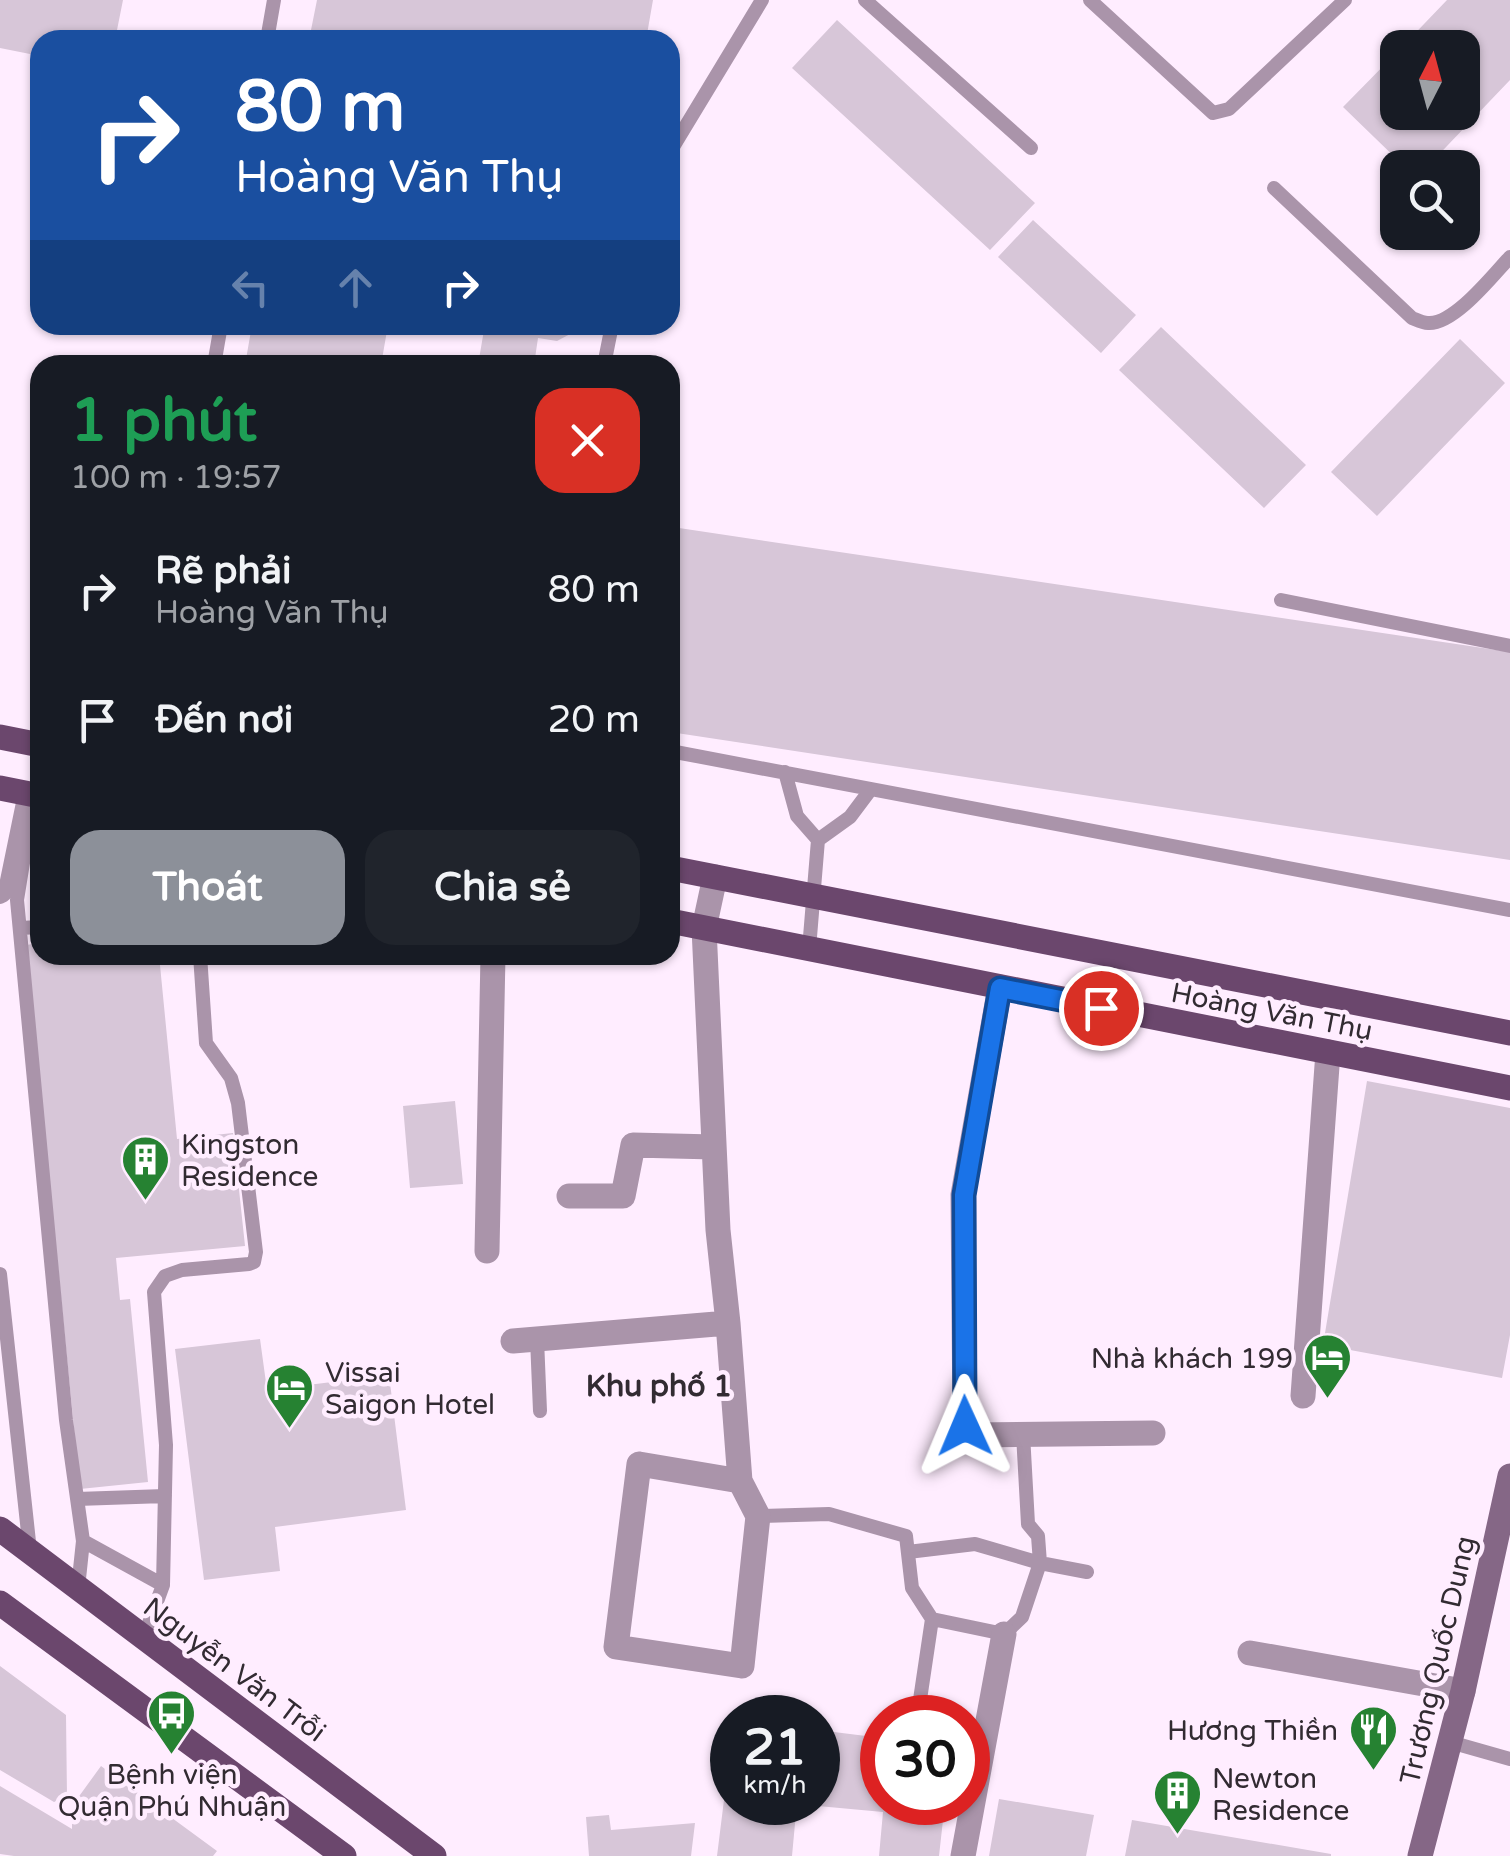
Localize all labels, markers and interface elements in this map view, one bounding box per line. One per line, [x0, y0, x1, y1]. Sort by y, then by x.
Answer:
north arrow [1380, 30, 1480, 130]
map controls [1380, 30, 1480, 250]
text: 80 m [235, 66, 405, 150]
icon: right [70, 70, 200, 200]
button: search [1380, 150, 1480, 250]
text: Hoàng Văn Thụ [235, 151, 563, 205]
icon: left [223, 260, 278, 315]
icon: ahead [328, 260, 383, 315]
icon: right [433, 260, 488, 315]
text: 1 phút [70, 385, 257, 457]
button: close [535, 388, 640, 493]
text: 100 m · 19:57 [70, 459, 282, 497]
text: Rẽ phải [155, 548, 291, 594]
icon: right [70, 563, 125, 618]
text: 80 m [548, 567, 640, 613]
text: Hoàng Văn Thụ [155, 594, 389, 632]
icon: arrive [70, 693, 125, 748]
text: Đến nơi [155, 697, 293, 743]
text: 20 m [548, 697, 640, 743]
button: Thoát [70, 830, 345, 945]
button: Chia sẻ [365, 830, 640, 945]
pin [1059, 966, 1144, 1051]
street label: Hoàng Văn Thụ [1168, 976, 1375, 1048]
icon: arrive [1074, 981, 1129, 1036]
place label: Kingston Residence [181, 1128, 318, 1194]
building icon: Kingston Residence [120, 1134, 172, 1202]
hotel icon: Nhà khách 199 [1302, 1332, 1354, 1400]
place label: Nhà khách 199 [1091, 1342, 1293, 1376]
place label: Vissai Saigon Hotel [325, 1356, 495, 1422]
hotel icon: Vissai Saigon Hotel [264, 1362, 316, 1430]
district label: Khu phố 1 [586, 1368, 732, 1405]
position arrow [913, 1374, 1017, 1478]
street label: Trương Quốc Dung [1393, 1533, 1483, 1788]
street label: Nguyễn Văn Trỗi [137, 1590, 332, 1749]
bus stop icon: Bệnh viện Quận Phú Nhuận [146, 1688, 198, 1756]
speed limit sign: 30 [860, 1695, 990, 1825]
restaurant icon: Hương Thiền [1347, 1704, 1399, 1772]
place label: Hương Thiền [1167, 1714, 1338, 1748]
text: 21 [744, 1718, 806, 1778]
place label: Bệnh viện Quận Phú Nhuận [58, 1758, 286, 1824]
place label: Newton Residence [1212, 1762, 1349, 1828]
building icon: Newton Residence [1151, 1768, 1203, 1836]
text: km/h [744, 1770, 806, 1800]

